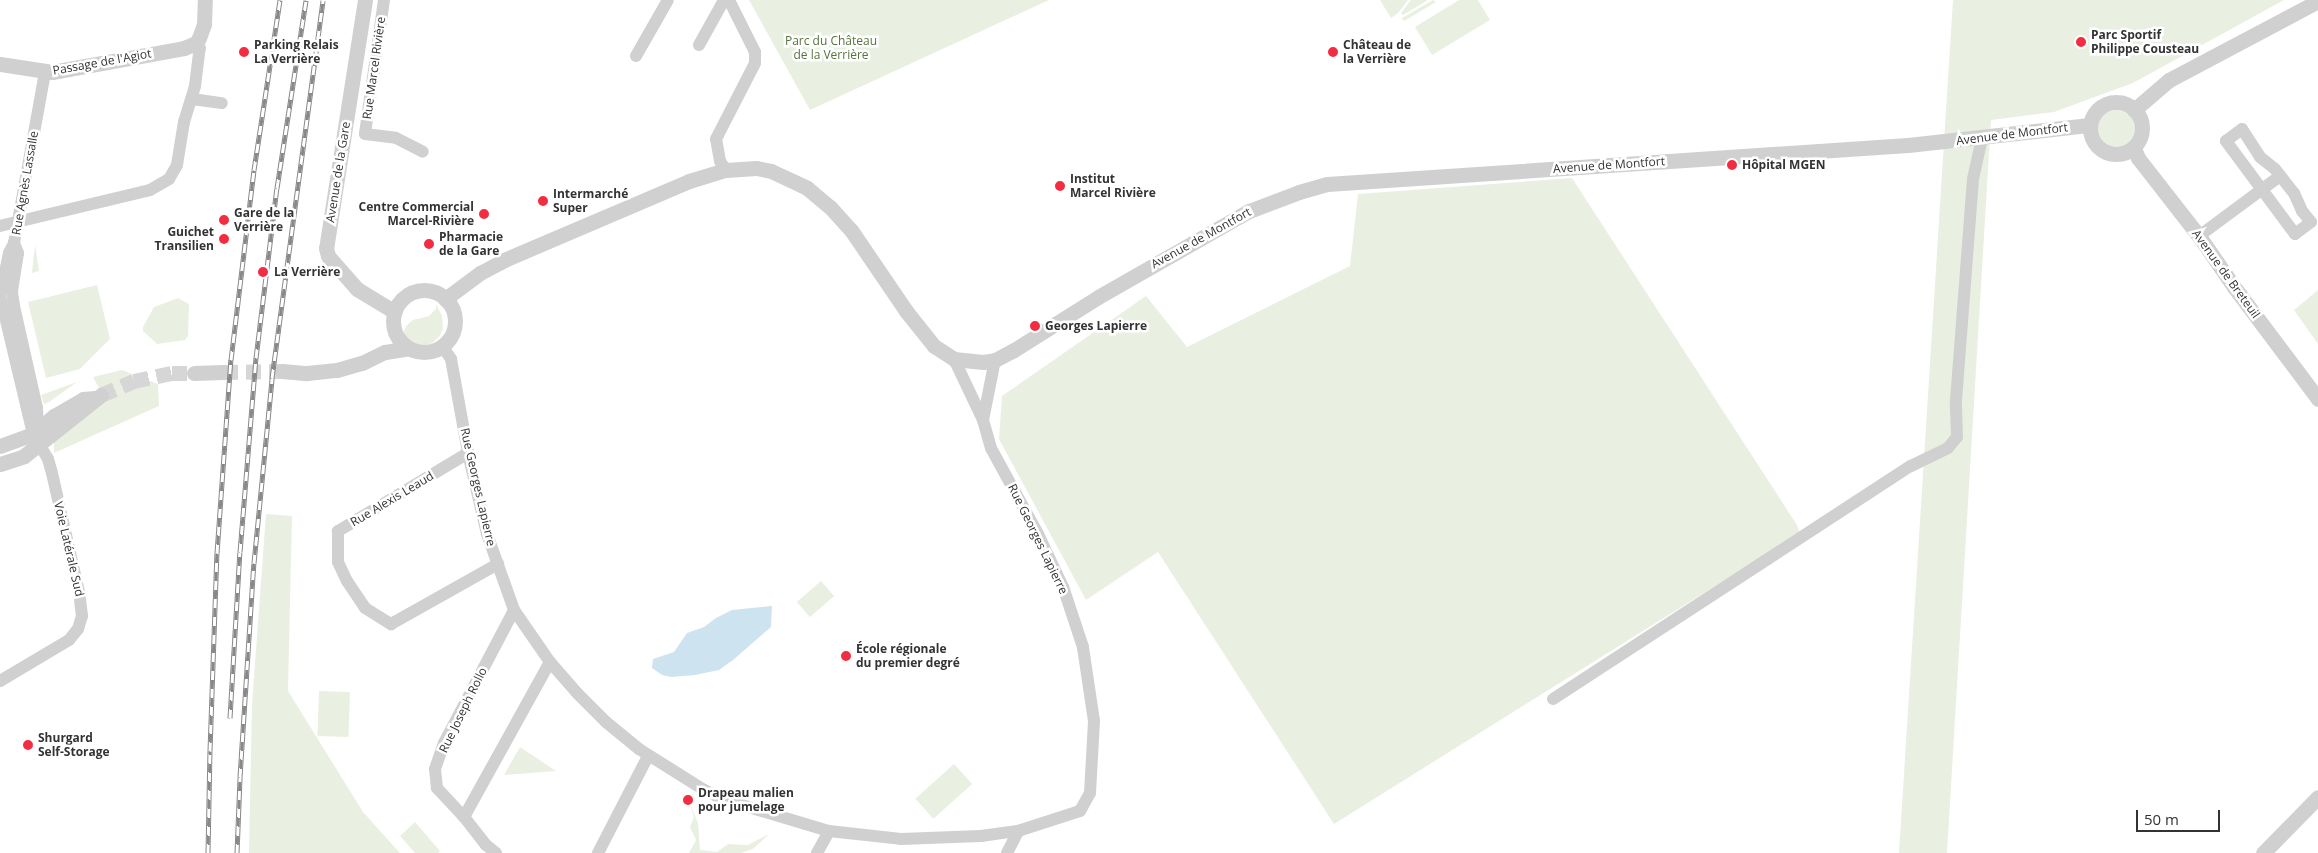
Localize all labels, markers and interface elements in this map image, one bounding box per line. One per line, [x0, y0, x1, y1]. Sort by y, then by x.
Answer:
street label: Rue Marcel Rivière [360, 16, 388, 120]
place label: Parc Sportif Philippe Cousteau [2091, 28, 2199, 56]
park label: Parc du Château de la Verrière [785, 34, 877, 62]
marker: Parc Sportif Philippe Cousteau [2075, 36, 2087, 48]
place label: Parking Relais La Verrière [254, 38, 339, 66]
place label: Château de la Verrière [1343, 38, 1411, 66]
street label: Passage de l'Agiot [52, 46, 152, 78]
marker: Parking Relais La Verrière [238, 46, 250, 58]
marker: Château de la Verrière [1327, 46, 1339, 58]
street label: Avenue de Montfort [1955, 120, 2069, 148]
street label: Avenue de la Gare [323, 121, 353, 223]
street label: Rue Agnès Lassalle [9, 130, 41, 236]
street label: Avenue de Montfort [1553, 154, 1665, 176]
place label: Hôpital MGEN [1742, 158, 1826, 172]
marker: Hôpital MGEN [1726, 159, 1738, 171]
place label: Institut Marcel Rivière [1070, 172, 1156, 200]
marker: Institut Marcel Rivière [1054, 180, 1066, 192]
place label: Intermarché Super [553, 187, 628, 215]
marker: Intermarché Super [537, 195, 549, 207]
place label: Centre Commercial Marcel-Rivière [359, 200, 474, 228]
street label: Avenue de Montfort [1148, 205, 1254, 271]
place label: Gare de la Verrière [234, 206, 294, 234]
marker: Centre Commercial Marcel-Rivière [478, 208, 490, 220]
marker: Gare de la Verrière [218, 214, 230, 226]
place label: Guichet Transilien [155, 225, 214, 253]
street label: Avenue de Breteuil [2189, 227, 2263, 321]
place label: Pharmacie de la Gare [439, 230, 503, 258]
marker: Guichet Transilien [218, 233, 230, 245]
marker: Pharmacie de la Gare [423, 238, 435, 250]
marker: La Verrière [256, 265, 270, 279]
place label: La Verrière [274, 265, 340, 279]
place label: Georges Lapierre [1045, 319, 1147, 333]
marker: Georges Lapierre [1029, 320, 1041, 332]
street label: Rue Georges Lapierre [457, 426, 499, 548]
street label: Rue Alexis Leaud [348, 468, 436, 530]
street label: Rue Georges Lapierre [1005, 482, 1071, 596]
street label: Voie Latérale Sud [51, 500, 87, 598]
place label: École régionale du premier degré [856, 642, 960, 670]
marker: École régionale du premier degré [840, 650, 852, 662]
street label: Rue Joseph Rollo [436, 665, 490, 755]
place label: Shurgard Self-Storage [38, 731, 110, 759]
marker: Shurgard Self-Storage [22, 739, 34, 751]
place label: Drapeau malien pour jumelage [698, 786, 794, 814]
marker: Drapeau malien pour jumelage [682, 794, 694, 806]
scale bar [2138, 800, 2222, 832]
text: 50 m [2144, 809, 2179, 829]

